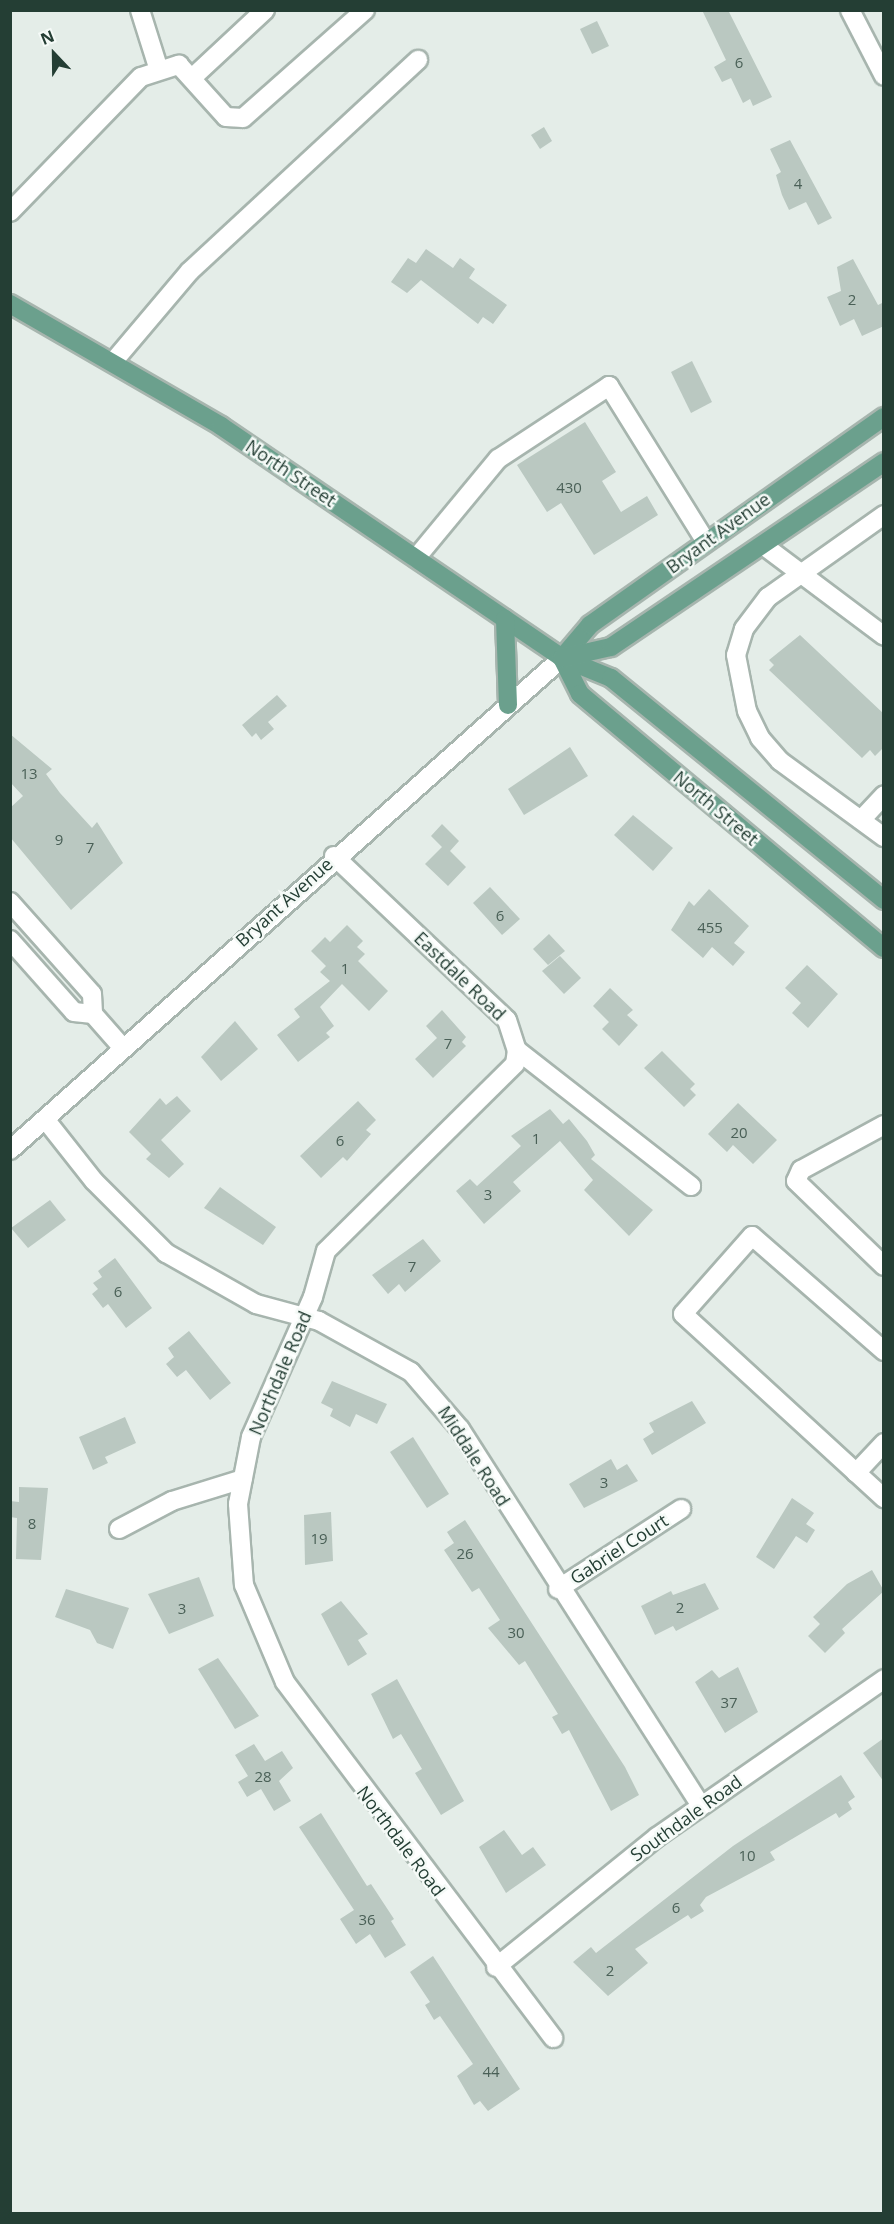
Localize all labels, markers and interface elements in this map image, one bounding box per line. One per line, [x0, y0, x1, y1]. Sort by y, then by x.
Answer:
north arrow [24, 24, 84, 84]
text: N [37, 25, 57, 50]
house number: 6 [735, 54, 743, 72]
house number: 4 [794, 175, 802, 193]
house number: 2 [848, 291, 856, 309]
street label: North Street [242, 435, 340, 511]
house number: 430 [556, 479, 582, 497]
street label: Bryant Avenue [662, 488, 774, 578]
house number: 13 [20, 765, 38, 783]
street label: North Street [669, 766, 763, 850]
house number: 9 [55, 831, 63, 849]
house number: 7 [86, 839, 94, 857]
street label: Bryant Avenue [231, 853, 337, 951]
house number: 6 [496, 907, 504, 925]
house number: 455 [697, 919, 723, 937]
street label: Eastdale Road [410, 927, 510, 1025]
house number: 1 [341, 960, 349, 978]
house number: 7 [444, 1035, 452, 1053]
house number: 20 [730, 1124, 748, 1142]
house number: 1 [532, 1130, 540, 1148]
house number: 6 [336, 1132, 344, 1150]
house number: 3 [484, 1186, 492, 1204]
house number: 7 [408, 1258, 416, 1276]
house number: 6 [114, 1283, 122, 1301]
street label: Northdale Road [244, 1308, 316, 1438]
street label: Middale Road [434, 1402, 514, 1510]
house number: 3 [600, 1474, 608, 1492]
street label: Gabriel Court [566, 1509, 672, 1589]
house number: 8 [28, 1515, 36, 1533]
house number: 19 [310, 1530, 328, 1548]
house number: 26 [456, 1545, 474, 1563]
house number: 2 [676, 1599, 684, 1617]
house number: 3 [178, 1600, 186, 1618]
house number: 30 [507, 1624, 525, 1642]
house number: 37 [720, 1694, 738, 1712]
house number: 28 [254, 1768, 272, 1786]
street label: Southdale Road [626, 1770, 746, 1866]
street label: Northdale Road [353, 1782, 449, 1900]
house number: 10 [738, 1847, 756, 1865]
house number: 6 [672, 1899, 680, 1917]
house number: 36 [358, 1911, 376, 1929]
house number: 2 [606, 1962, 614, 1980]
house number: 44 [482, 2063, 500, 2081]

